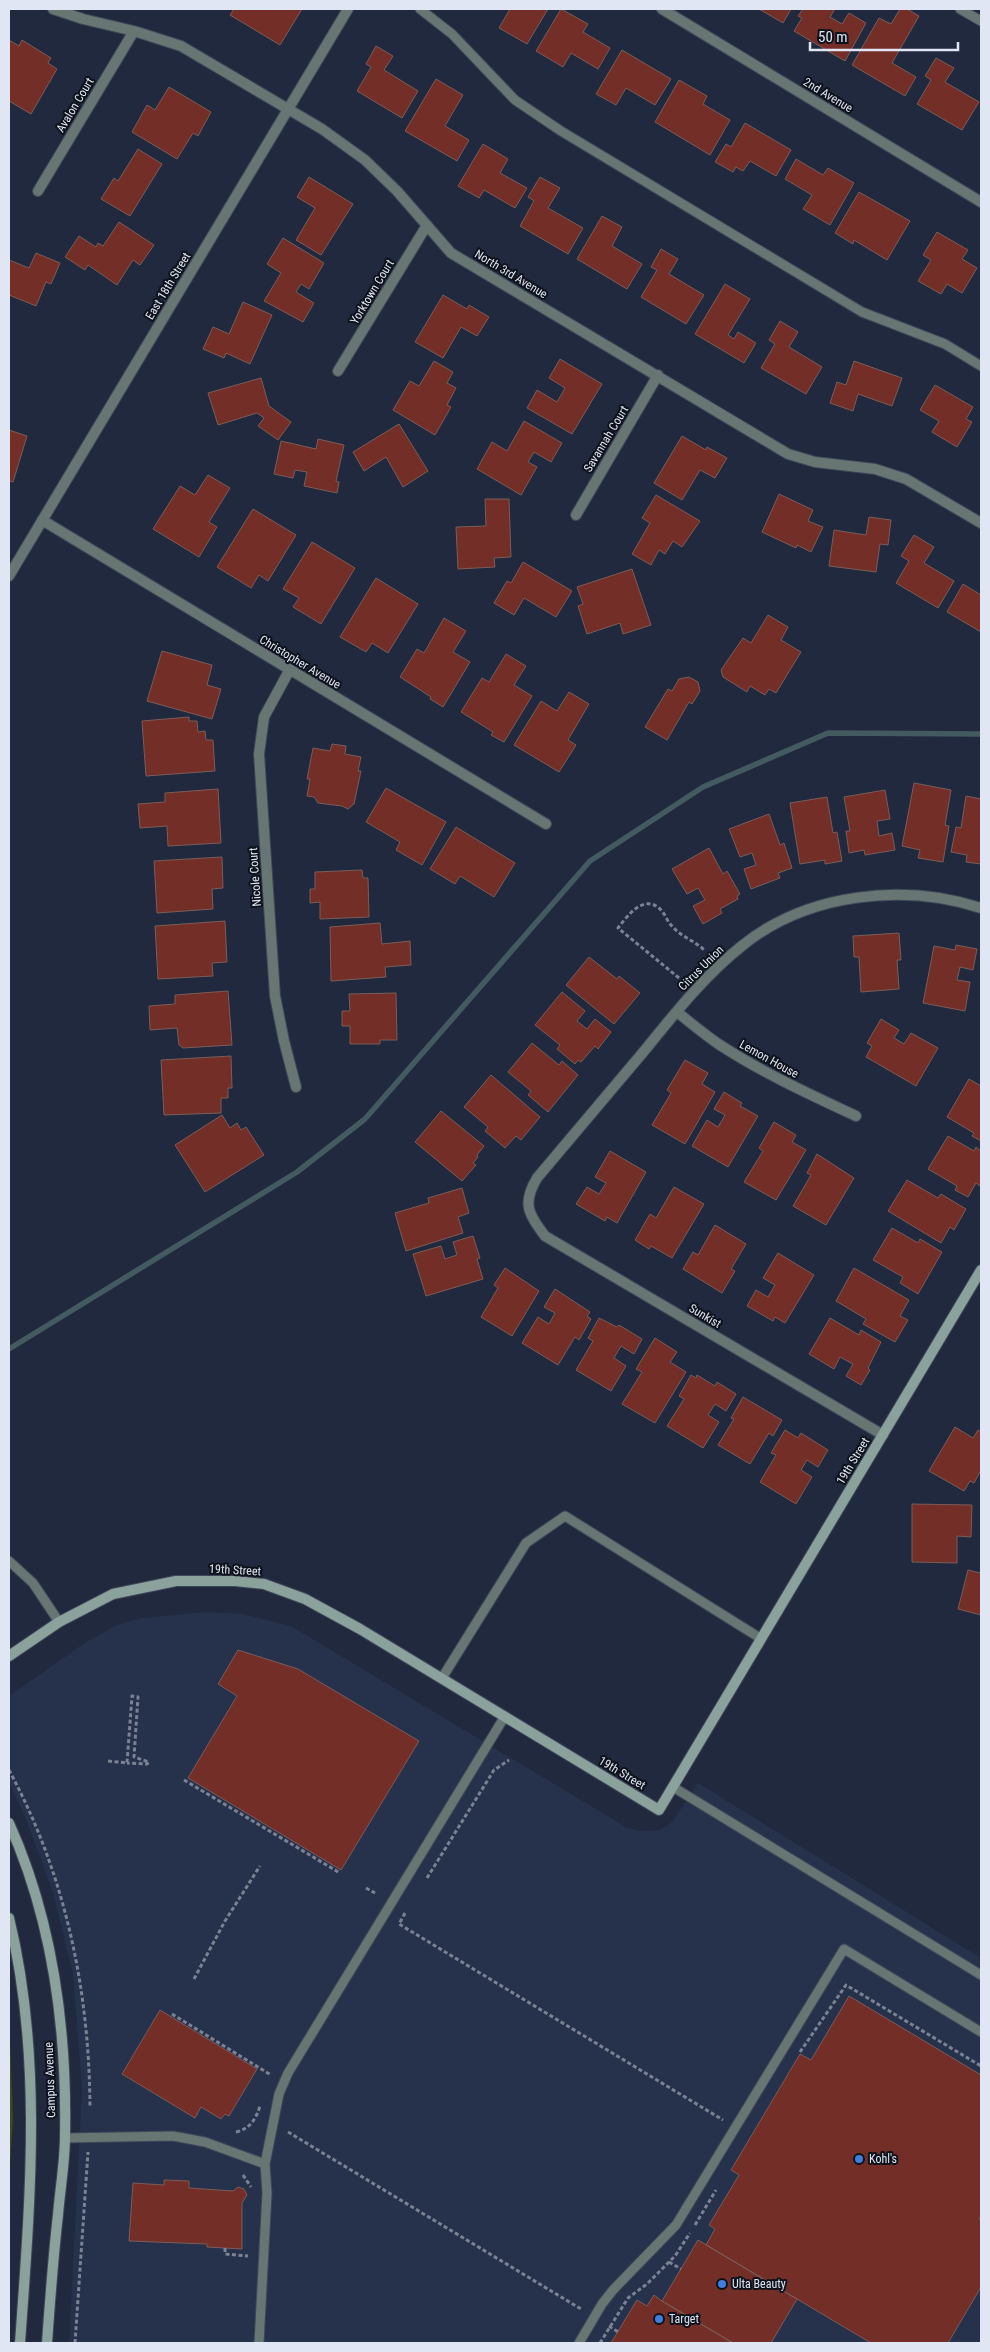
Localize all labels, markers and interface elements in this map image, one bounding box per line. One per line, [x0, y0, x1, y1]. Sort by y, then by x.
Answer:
scale bar [810, 20, 958, 52]
text: 50 m [818, 28, 848, 46]
street label: Avalon Court [53, 75, 97, 135]
street label: 2nd Avenue [801, 75, 855, 115]
street label: North 3rd Avenue [472, 247, 550, 301]
street label: East 18th Street [143, 250, 194, 322]
street label: Yorktown Court [347, 257, 397, 327]
street label: Savannah Court [581, 403, 631, 475]
street label: Christopher Avenue [257, 632, 343, 692]
street label: Nicole Court [246, 847, 264, 907]
street label: Citrus Union [676, 942, 727, 993]
street label: Lemon House [737, 1037, 801, 1081]
street label: Sunkist [686, 1301, 724, 1331]
street label: 19th Street [834, 1435, 873, 1487]
street label: 19th Street [209, 1562, 262, 1578]
street label: 19th Street [596, 1754, 648, 1793]
street label: Campus Avenue [42, 2041, 58, 2118]
place label: Kohl's [869, 2152, 897, 2166]
marker: Kohl's [853, 2153, 865, 2165]
place label: Ulta Beauty [732, 2277, 786, 2291]
marker: Ulta Beauty [716, 2278, 728, 2290]
place label: Target [669, 2312, 699, 2326]
marker: Target [653, 2313, 665, 2325]

